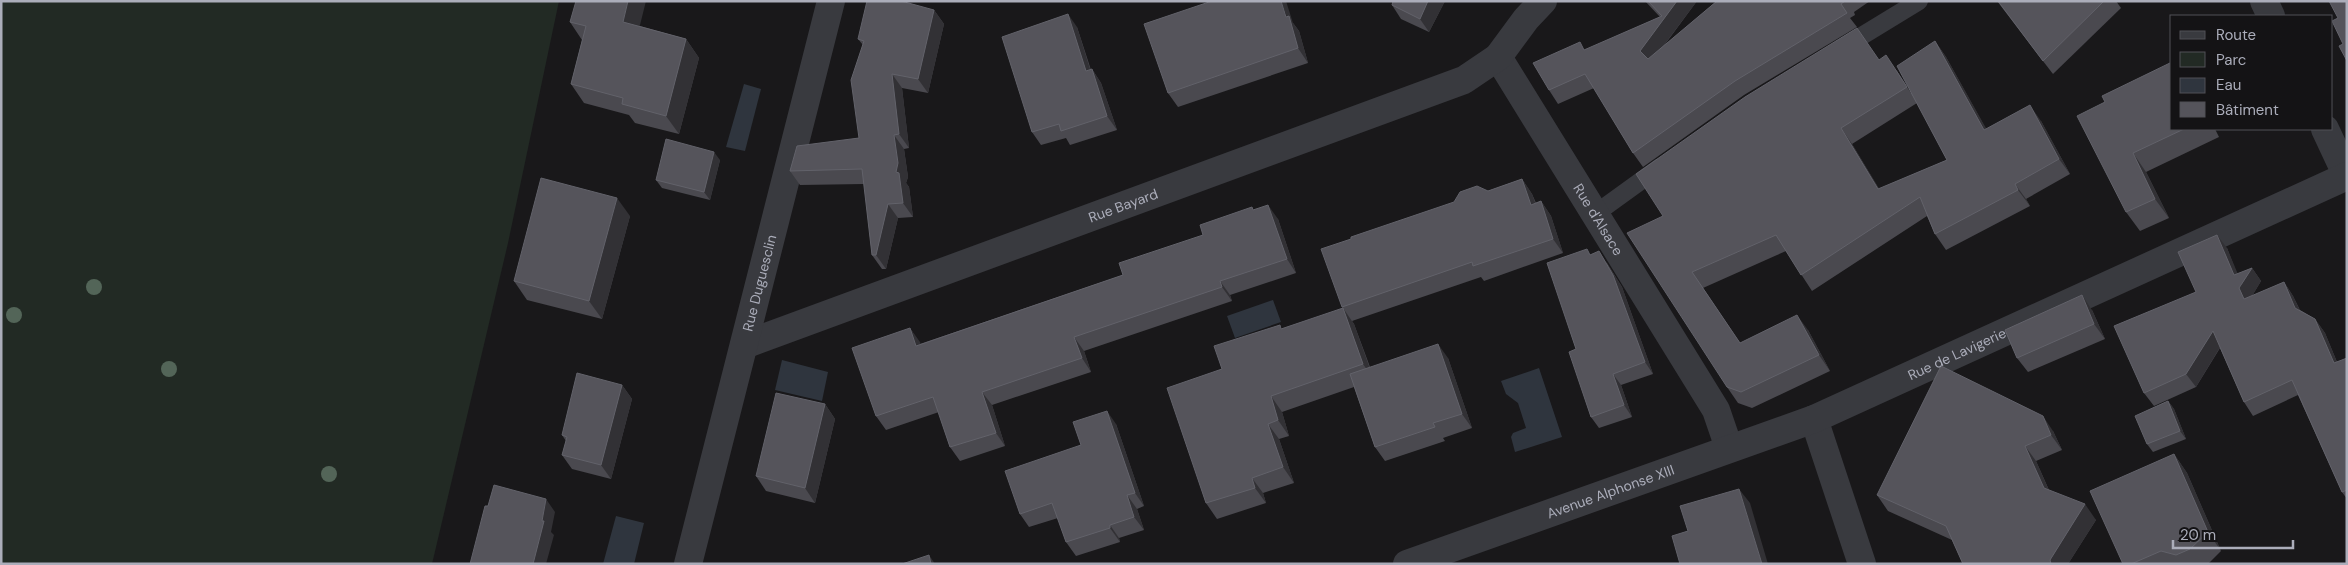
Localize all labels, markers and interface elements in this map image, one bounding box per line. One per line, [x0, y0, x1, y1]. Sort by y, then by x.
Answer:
legend [2170, 15, 2333, 130]
text: Route [2216, 25, 2256, 45]
text: Parc [2216, 50, 2246, 70]
text: Eau [2216, 75, 2241, 95]
text: Bâtiment [2216, 100, 2279, 120]
street label: Rue d'Alsace [1569, 180, 1627, 259]
street label: Rue Bayard [1086, 184, 1160, 226]
street label: Rue Duguesclin [738, 233, 780, 333]
street label: Rue de Lavigerie [1905, 324, 2009, 384]
street label: Avenue Alphonse XIII [1544, 461, 1677, 522]
scale bar [2173, 518, 2293, 550]
text: 20 m [2180, 525, 2216, 545]

